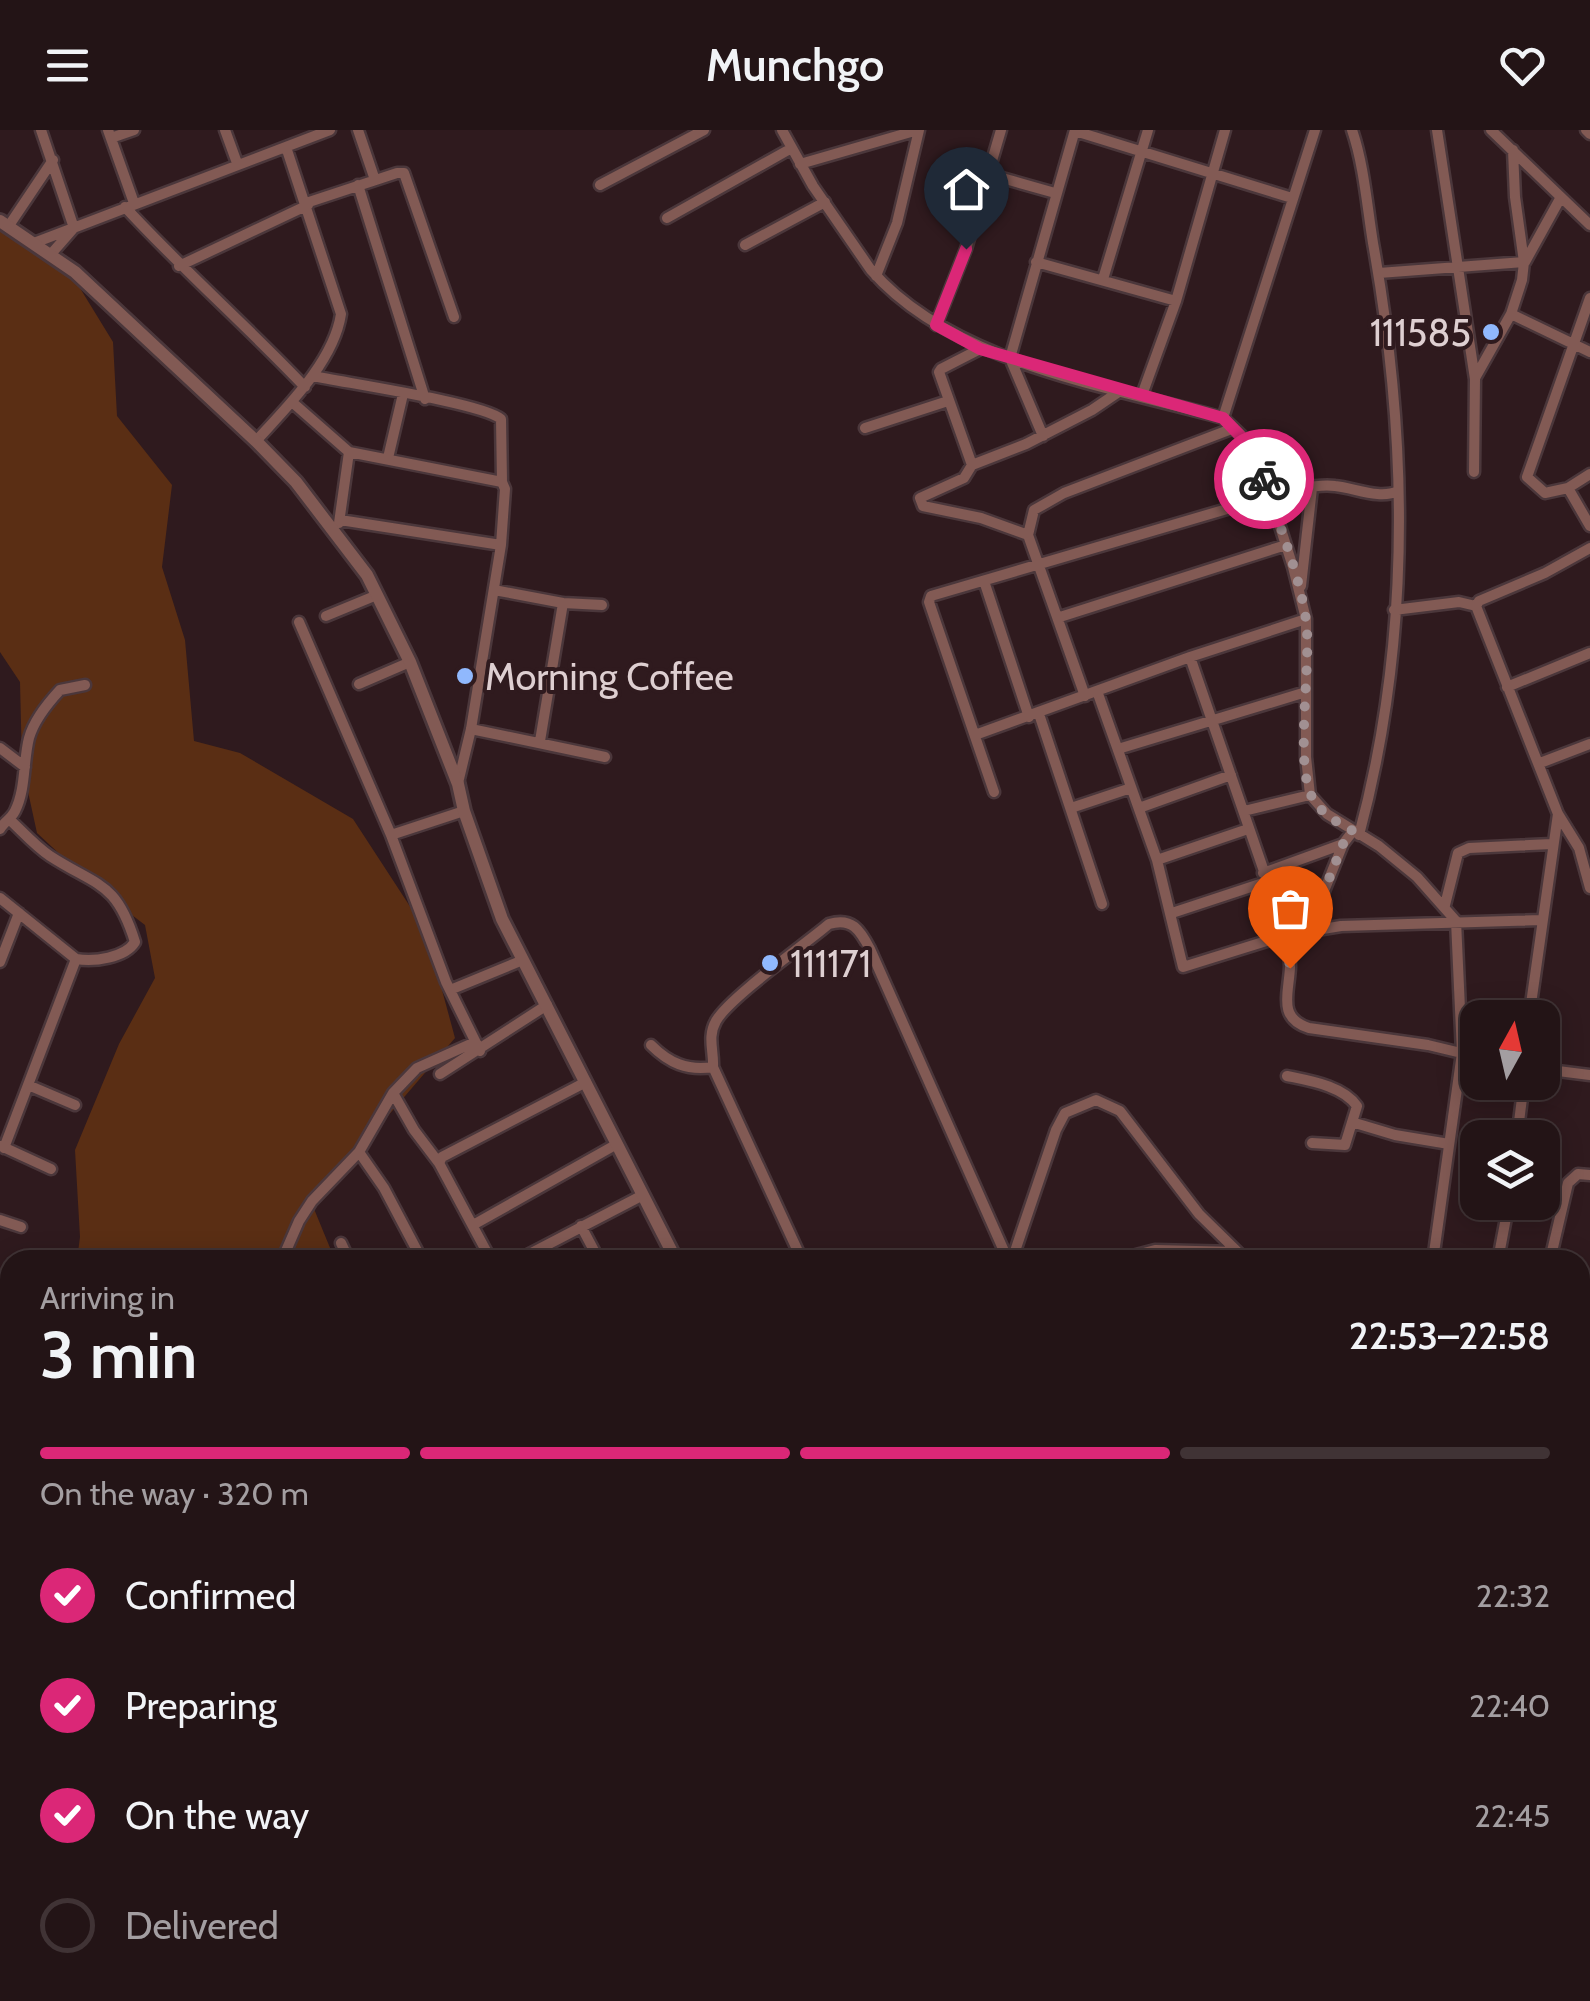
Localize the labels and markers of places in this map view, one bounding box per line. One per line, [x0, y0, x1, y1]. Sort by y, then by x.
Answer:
pin [924, 147, 1009, 250]
place label: 111585 [1370, 309, 1471, 356]
marker: 111585 [1480, 321, 1502, 343]
place label: Morning Coffee [485, 653, 734, 700]
marker: Morning Coffee [454, 665, 476, 687]
pin [1248, 866, 1333, 969]
place label: 111171 [790, 940, 871, 987]
marker: 111171 [759, 952, 781, 974]

